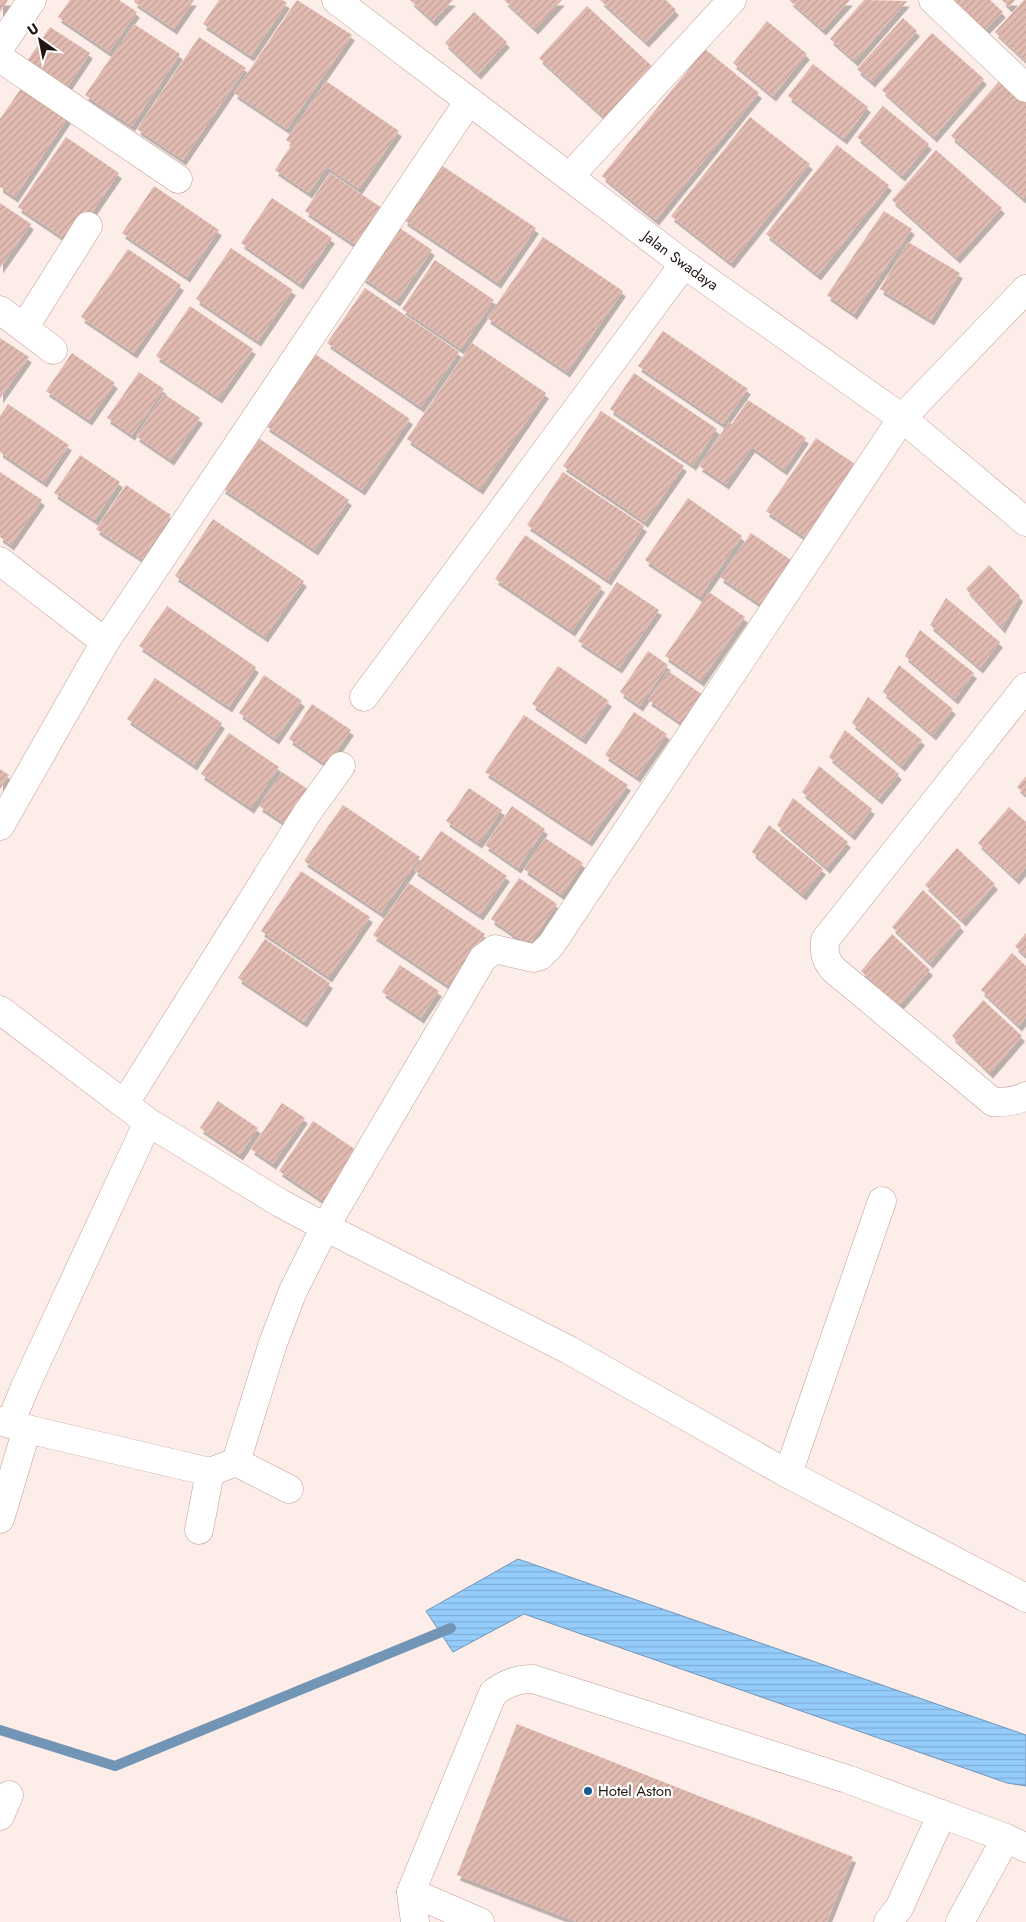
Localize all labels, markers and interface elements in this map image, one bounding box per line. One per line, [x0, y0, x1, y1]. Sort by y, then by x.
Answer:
north arrow [15, 15, 65, 65]
text: U [23, 18, 42, 40]
street label: Jalan Swadaya [636, 224, 723, 296]
place label: Hotel Aston [598, 1780, 672, 1802]
marker: Hotel Aston [582, 1785, 594, 1797]

